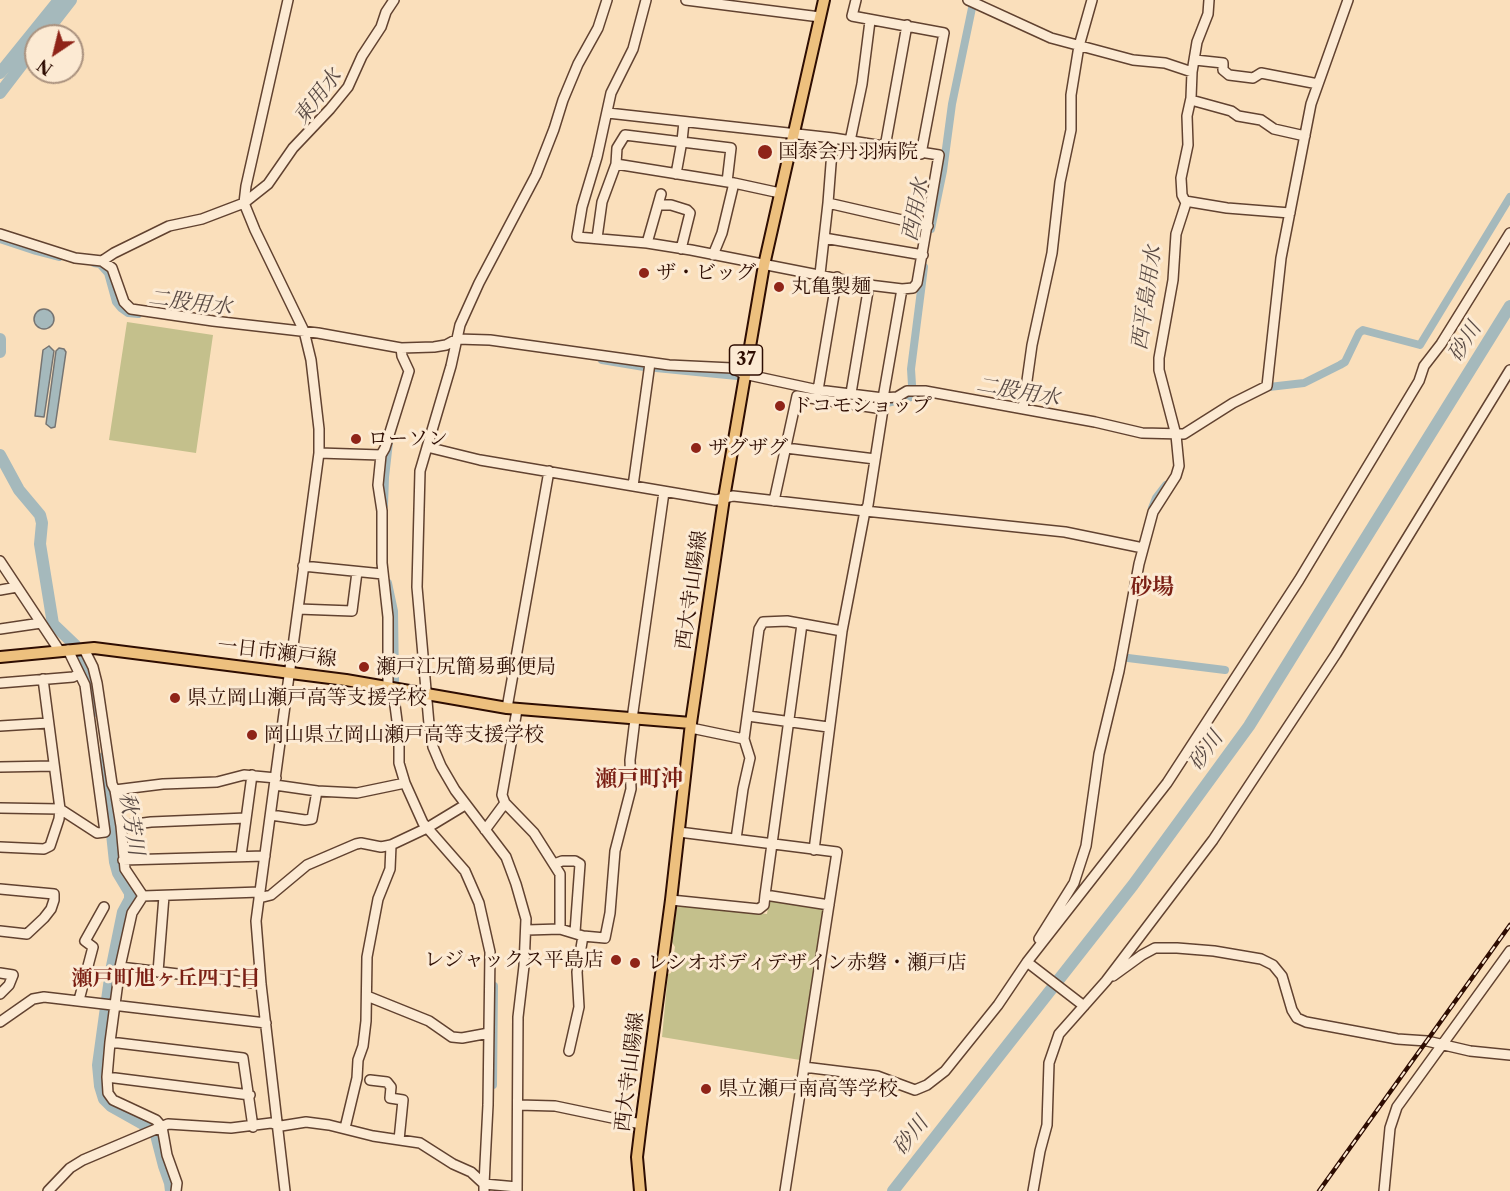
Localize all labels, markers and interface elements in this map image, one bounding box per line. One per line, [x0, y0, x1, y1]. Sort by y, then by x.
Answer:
north arrow [24, 24, 84, 84]
text: N [33, 55, 56, 79]
water label: 東用水 [289, 64, 347, 130]
place label: 国泰会丹羽病院 [778, 140, 918, 164]
marker: 国泰会丹羽病院 [756, 143, 774, 161]
water label: 西用水 [898, 177, 934, 243]
water label: 西平島用水 [1127, 244, 1167, 352]
place label: ザ・ビッグ [656, 261, 756, 285]
marker: ザ・ビッグ [637, 266, 651, 280]
place label: 丸亀製麺 [791, 275, 871, 299]
marker: 丸亀製麺 [772, 280, 786, 294]
water label: 二股用水 [147, 285, 233, 321]
water label: 砂川 [1443, 318, 1487, 366]
road number: 37 [730, 345, 762, 375]
water label: 二股用水 [974, 372, 1062, 412]
place label: ドコモショップ [792, 394, 932, 418]
marker: ドコモショップ [773, 399, 787, 413]
place label: ローソン [368, 427, 448, 451]
marker: ローソン [349, 432, 363, 446]
place label: ザグザグ [708, 436, 788, 460]
marker: ザグザグ [689, 441, 703, 455]
street label: 西大寺山陽線 [672, 529, 712, 651]
district label: 砂場 [1130, 575, 1174, 601]
street label: 一日市瀬戸線 [216, 634, 338, 672]
place label: 瀬戸江尻簡易郵便局 [376, 655, 556, 679]
marker: 瀬戸江尻簡易郵便局 [357, 660, 371, 674]
place label: 県立岡山瀬戸高等支援学校 [187, 686, 427, 710]
marker: 県立岡山瀬戸高等支援学校 [168, 691, 182, 705]
place label: 岡山県立岡山瀬戸高等支援学校 [264, 723, 544, 747]
water label: 砂川 [1183, 727, 1229, 775]
marker: 岡山県立岡山瀬戸高等支援学校 [245, 728, 259, 742]
district label: 瀬戸町沖 [595, 767, 683, 793]
water label: 秋芳川 [114, 791, 148, 857]
place label: レジャックス平島店 [424, 948, 604, 972]
place label: レシオボディデザイン赤磐・瀬戸店 [647, 951, 967, 975]
marker: レジャックス平島店 [609, 953, 623, 967]
marker: レシオボディデザイン赤磐・瀬戸店 [628, 956, 642, 970]
district label: 瀬戸町旭ヶ丘四丁目 [72, 966, 260, 992]
street label: 西大寺山陽線 [611, 1011, 649, 1133]
place label: 県立瀬戸南高等学校 [718, 1077, 898, 1101]
marker: 県立瀬戸南高等学校 [699, 1082, 713, 1096]
water label: 砂川 [888, 1112, 934, 1160]

